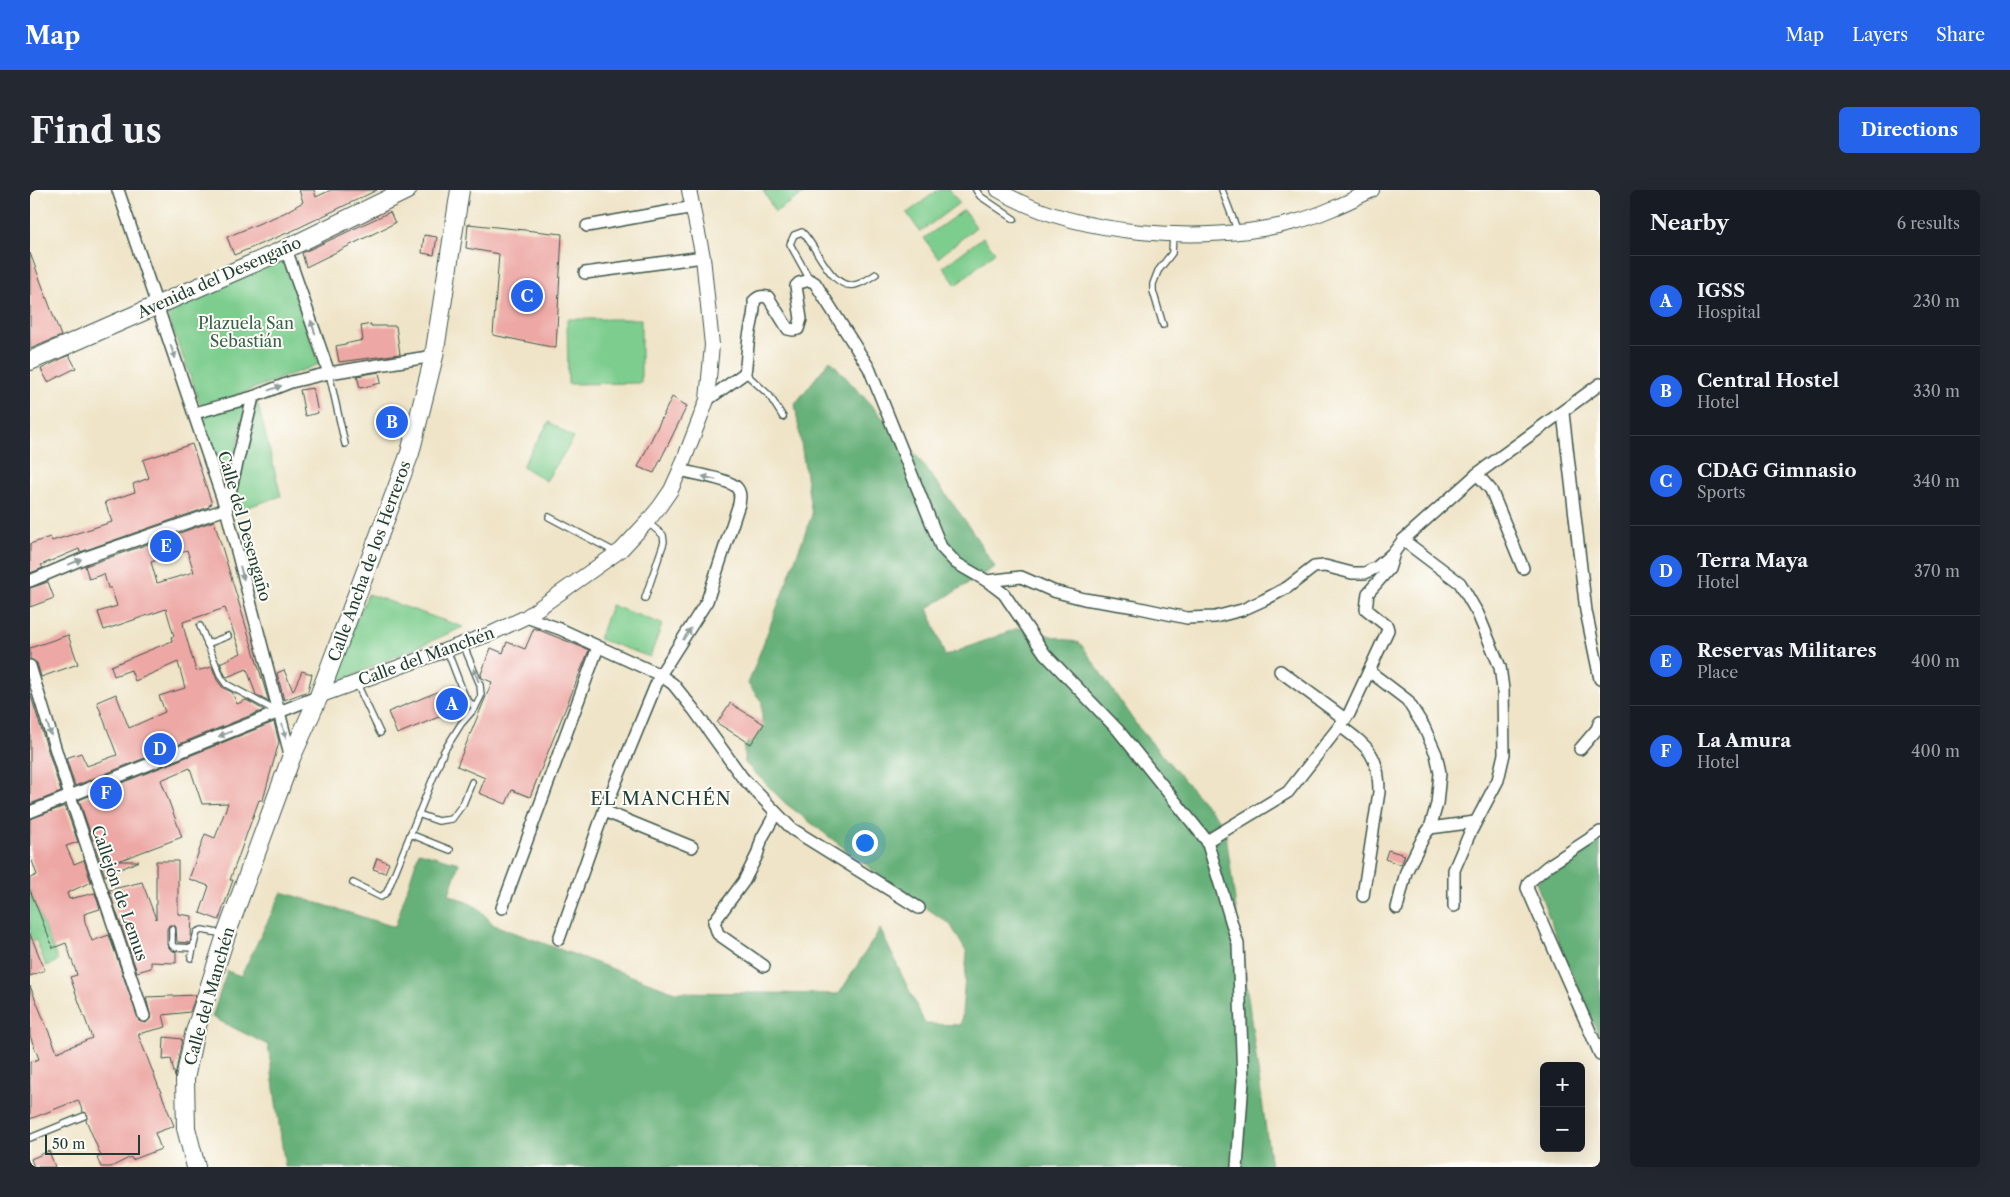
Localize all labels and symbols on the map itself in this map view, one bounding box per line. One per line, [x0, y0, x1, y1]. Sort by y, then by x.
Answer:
street label: Avenida del Desengaño [133, 232, 304, 323]
pin: C [511, 277, 543, 315]
park label: Plazuela San Sebastián [198, 313, 294, 351]
one-way arrow [309, 319, 317, 334]
one-way arrow [170, 344, 177, 359]
one-way arrow [267, 384, 282, 391]
pin: B [376, 403, 408, 441]
street label: Calle del Desengaño [214, 448, 276, 604]
street label: Calle Ancha de los Herreros [323, 458, 415, 664]
one-way arrow [702, 474, 717, 482]
pin: E [150, 527, 182, 565]
one-way arrow [68, 558, 83, 566]
one-way arrow [239, 566, 247, 581]
street label: Calle del Manchén [355, 622, 497, 690]
one-way arrow [682, 627, 692, 641]
one-way arrow [472, 668, 479, 683]
pin: A [436, 685, 468, 723]
one-way arrow [46, 722, 54, 737]
one-way arrow [280, 723, 288, 738]
pin: D [144, 730, 176, 768]
one-way arrow [218, 731, 233, 738]
pin: F [90, 774, 122, 812]
district label: EL MANCHÉN [590, 787, 732, 810]
street label: Callejón de Lemus [87, 823, 153, 963]
your location [852, 830, 878, 856]
street label: Calle del Manchén [180, 924, 238, 1068]
scale bar [45, 1132, 140, 1155]

